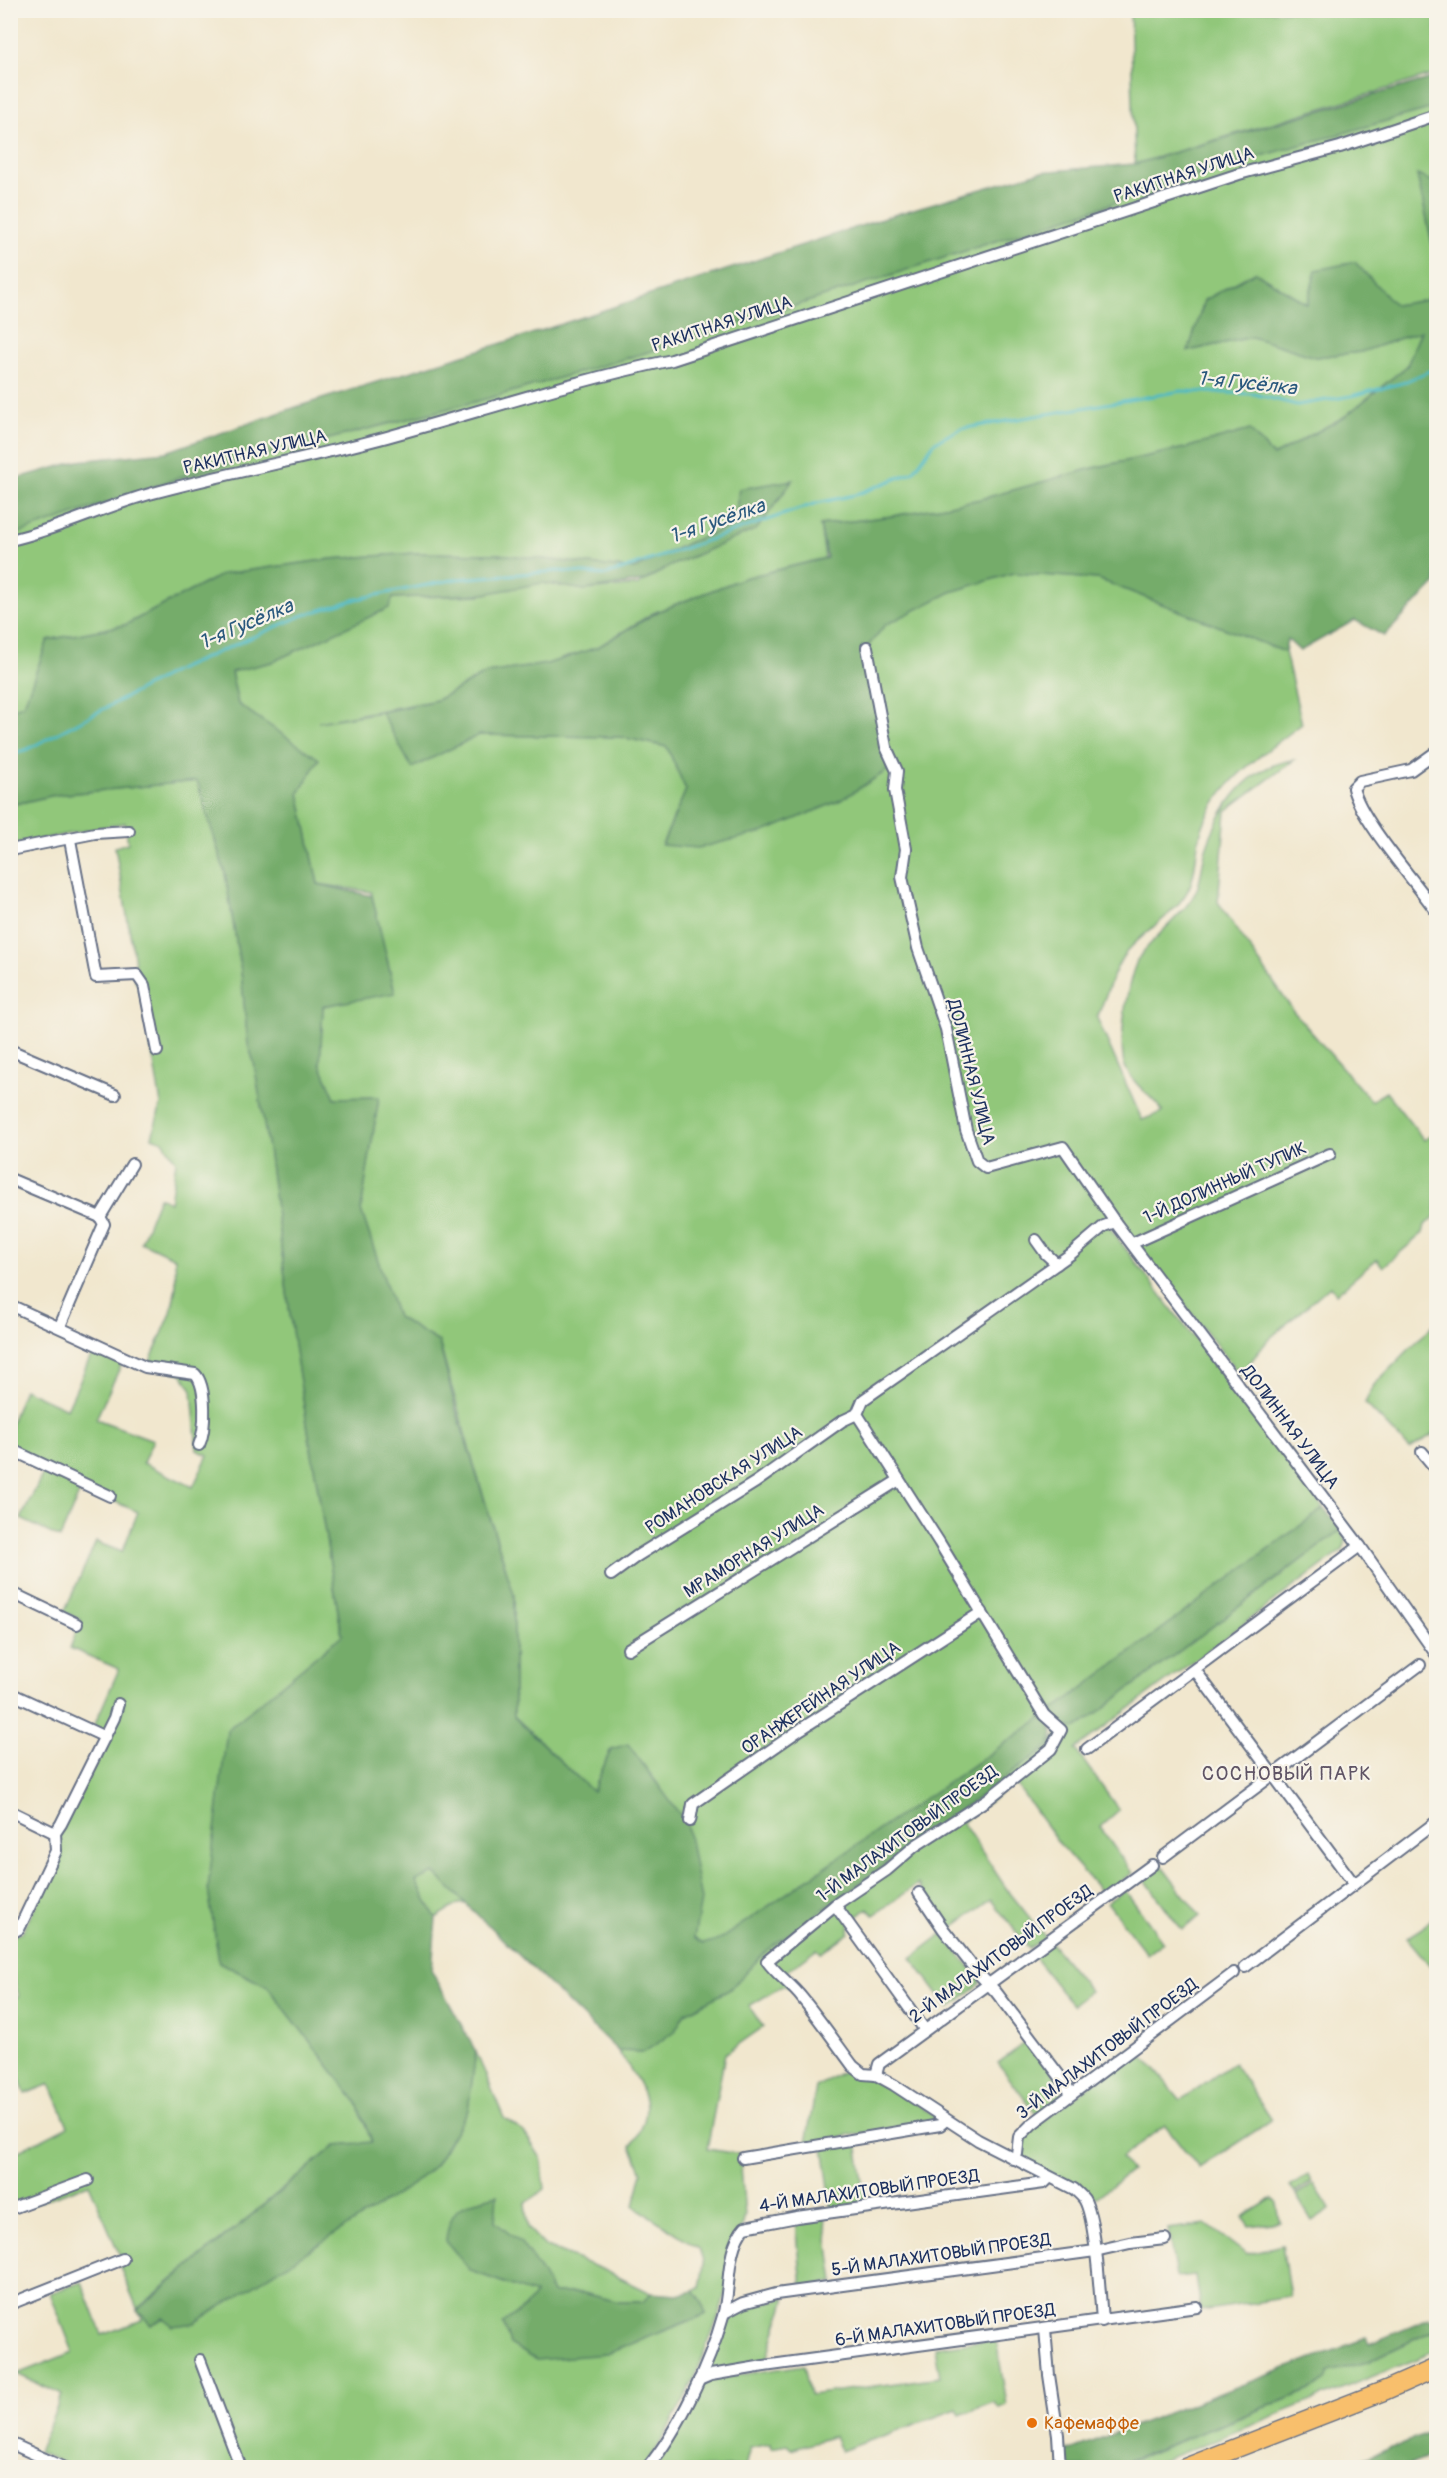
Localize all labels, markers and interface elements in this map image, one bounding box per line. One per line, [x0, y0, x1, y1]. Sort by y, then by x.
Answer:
street label: РАКИТНАЯ УЛИЦА [1111, 141, 1257, 209]
street label: РАКИТНАЯ УЛИЦА [649, 290, 795, 358]
water label: 1-я Гусёлка [1196, 365, 1299, 401]
street label: РАКИТНАЯ УЛИЦА [181, 424, 329, 480]
water label: 1-я Гусёлка [666, 492, 770, 549]
water label: 1-я Гусёлка [195, 592, 298, 655]
street label: ДОЛИННАЯ УЛИЦА [942, 996, 1000, 1148]
street label: 1-Й ДОЛИННЫЙ ТУПИК [1140, 1137, 1310, 1229]
street label: ДОЛИННАЯ УЛИЦА [1235, 1360, 1344, 1494]
street label: РОМАНОВСКАЯ УЛИЦА [641, 1421, 807, 1539]
street label: МРАМОРНАЯ УЛИЦА [680, 1498, 829, 1603]
street label: ОРАНЖЕРЕЙНАЯ УЛИЦА [737, 1636, 905, 1760]
street label: 1-Й МАЛАХИТОВЫЙ ПРОЕЗД [812, 1760, 1002, 1907]
district label: СОСНОВЫЙ ПАРК [1202, 1761, 1372, 1786]
street label: 2-Й МАЛАХИТОВЫЙ ПРОЕЗД [905, 1880, 1097, 2028]
street label: 3-Й МАЛАХИТОВЫЙ ПРОЕЗД [1012, 1973, 1202, 2125]
street label: 4-Й МАЛАХИТОВЫЙ ПРОЕЗД [758, 2164, 981, 2218]
street label: 5-Й МАЛАХИТОВЫЙ ПРОЕЗД [830, 2228, 1052, 2282]
street label: 6-Й МАЛАХИТОВЫЙ ПРОЕЗД [834, 2298, 1057, 2352]
place label: Кафемаффе [1044, 2412, 1139, 2435]
marker: Кафемаффе [1025, 2416, 1039, 2430]

